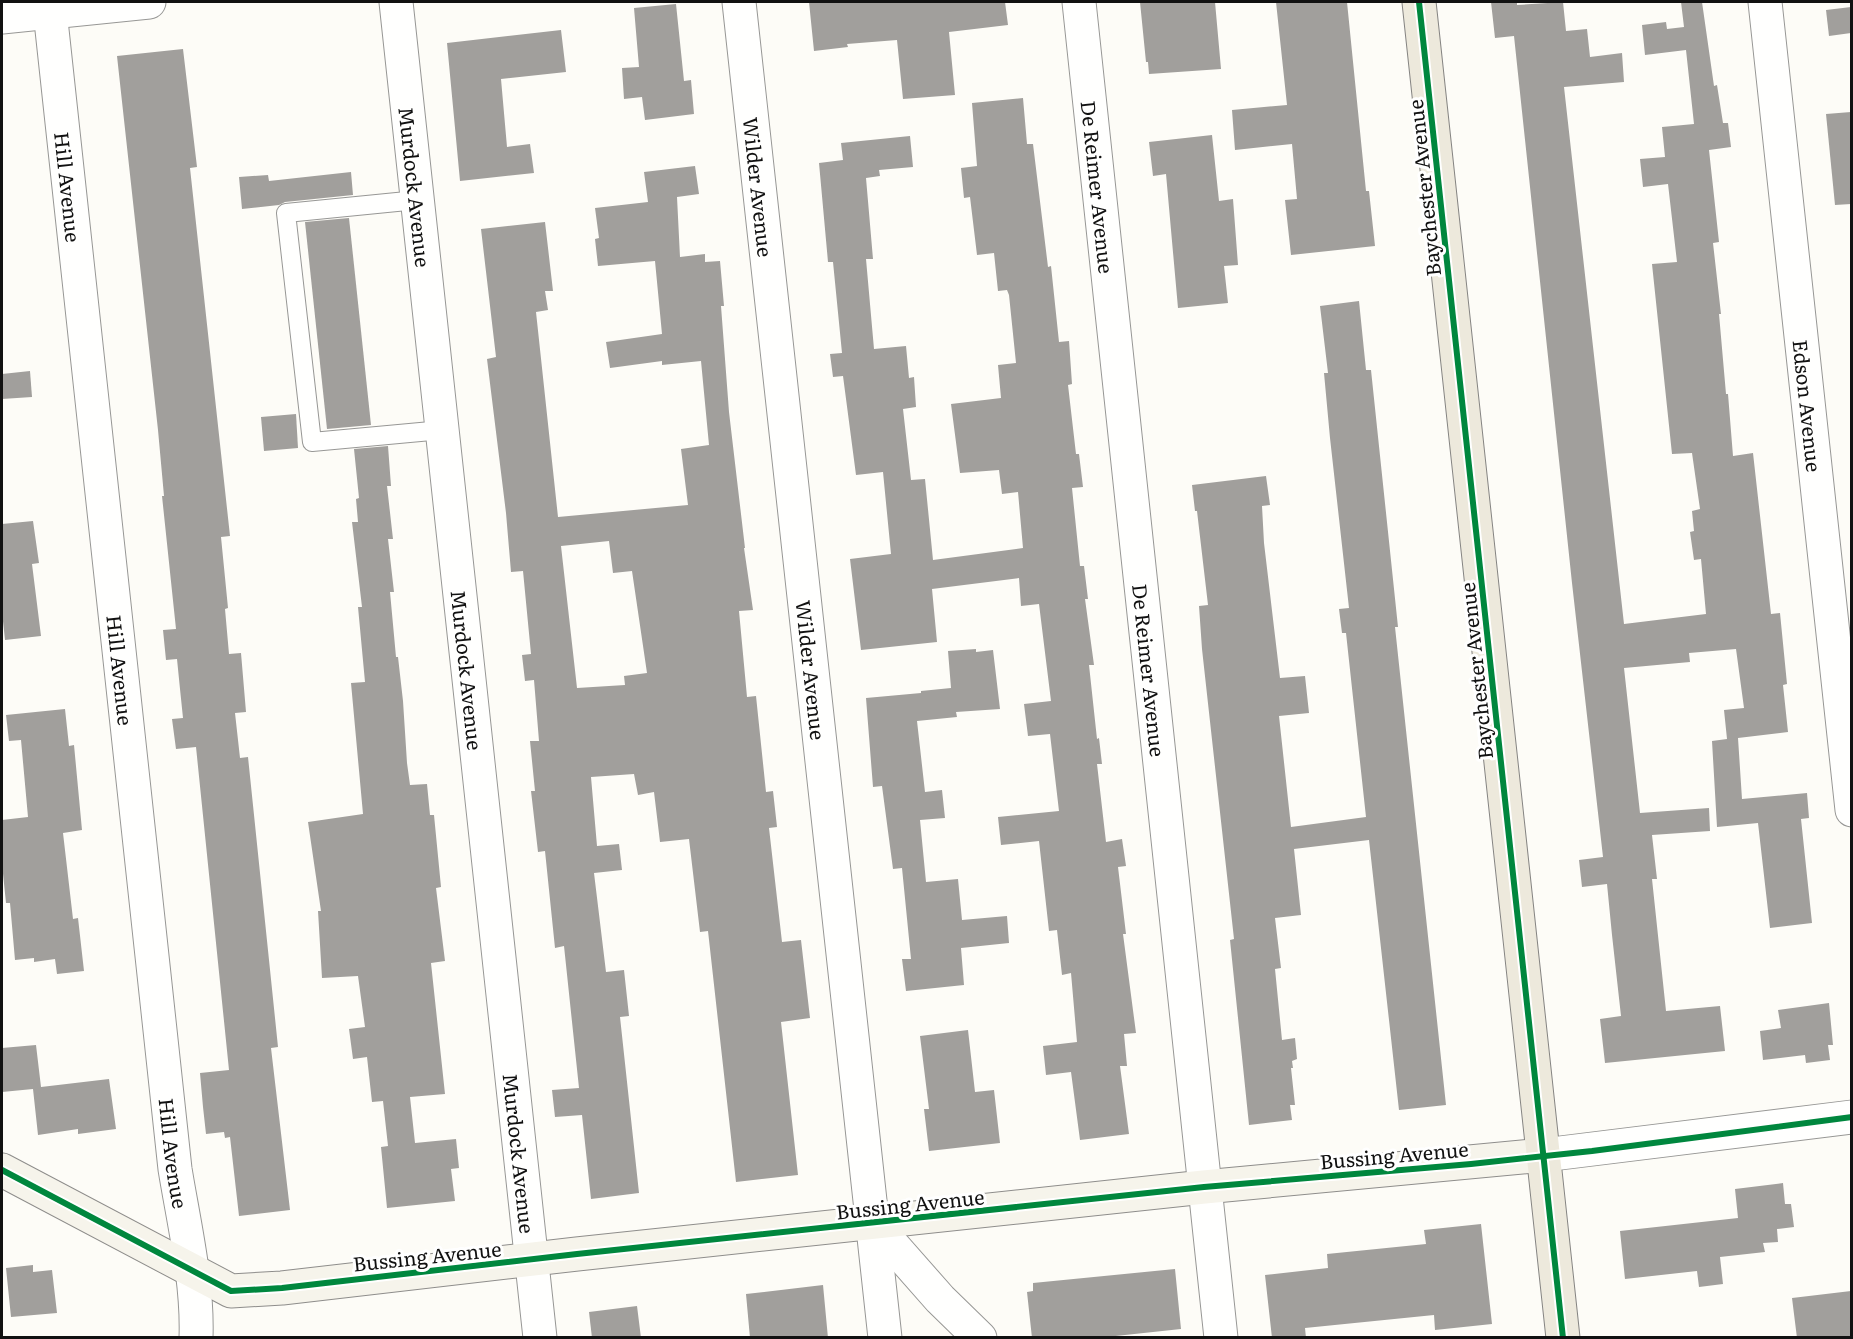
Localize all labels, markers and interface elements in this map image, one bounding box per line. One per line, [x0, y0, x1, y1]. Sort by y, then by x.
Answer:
street label: Baychester Avenue [1399, 98, 1447, 278]
street label: De Reimer Avenue [1075, 99, 1123, 275]
street label: Murdock Avenue [392, 105, 439, 269]
street label: Wilder Avenue [737, 115, 782, 258]
street label: Hill Avenue [48, 130, 90, 244]
street label: Edson Avenue [1786, 338, 1831, 473]
street label: Baychester Avenue [1451, 581, 1499, 761]
street label: De Reimer Avenue [1126, 582, 1174, 758]
street label: Murdock Avenue [444, 588, 492, 752]
street label: Wilder Avenue [789, 599, 835, 742]
street label: Hill Avenue [100, 613, 142, 727]
street label: Murdock Avenue [497, 1072, 544, 1235]
street label: Hill Avenue [152, 1096, 197, 1211]
street label: Bussing Avenue [1318, 1133, 1470, 1175]
street label: Bussing Avenue [834, 1180, 986, 1226]
street label: Bussing Avenue [351, 1232, 503, 1278]

